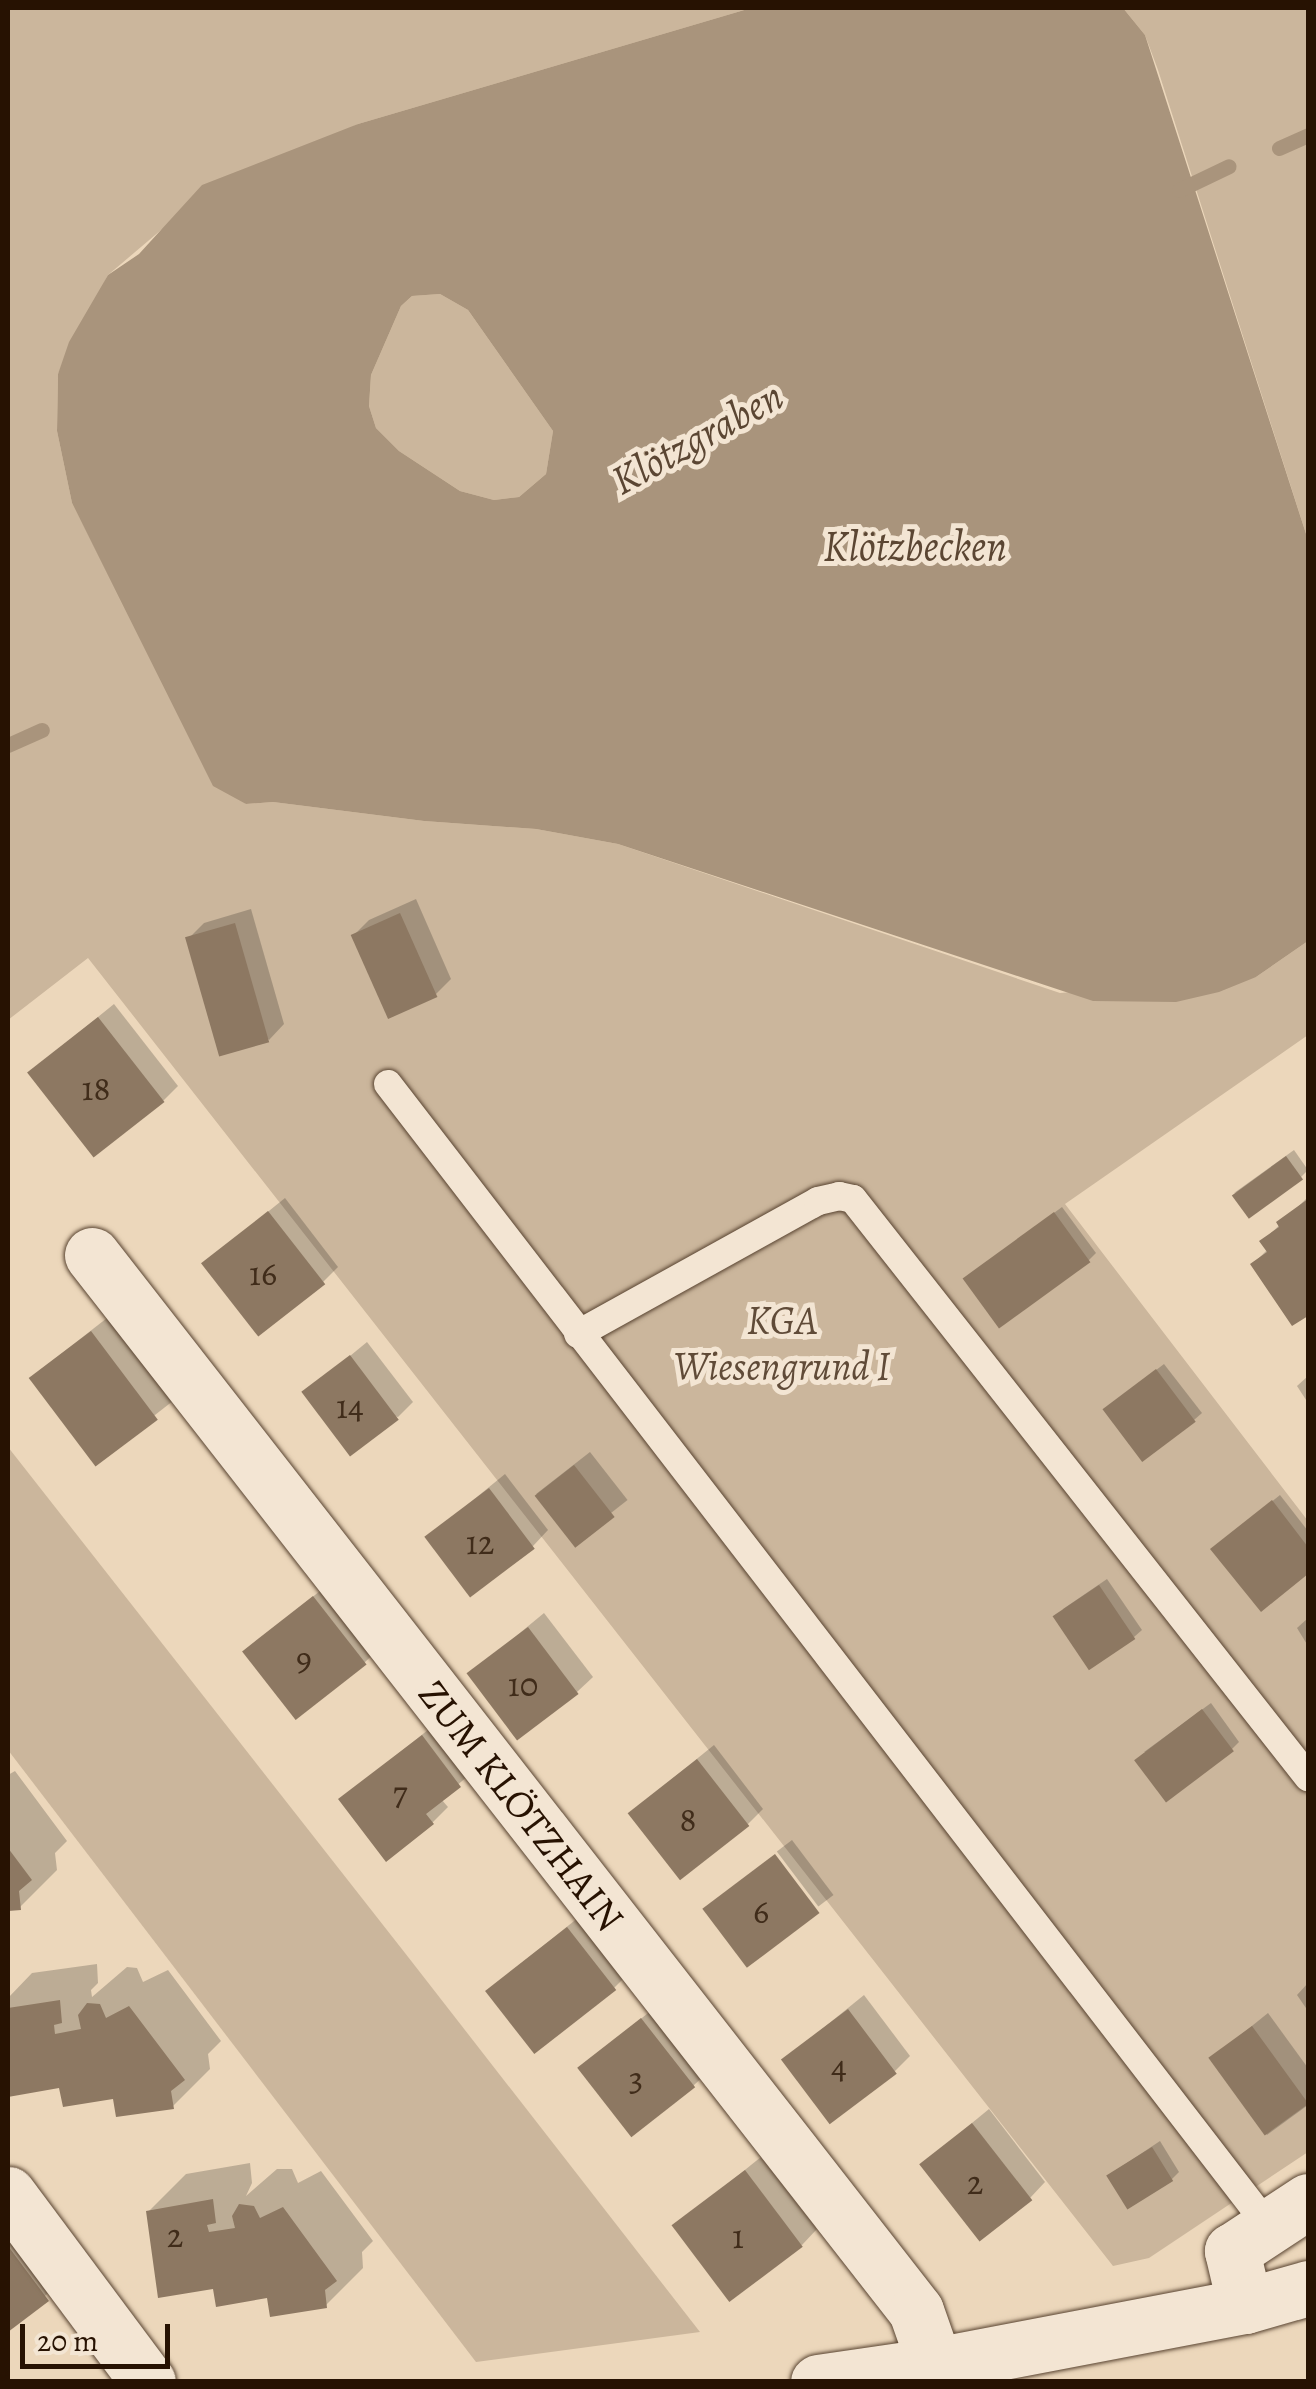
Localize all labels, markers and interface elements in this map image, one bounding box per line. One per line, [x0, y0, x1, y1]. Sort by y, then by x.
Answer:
water label: Klötzgraben [602, 370, 792, 506]
water label: Klötzbecken [823, 521, 1007, 571]
house number: 18 [82, 1067, 110, 1109]
house number: 16 [249, 1252, 277, 1294]
park label: KGA Wiesengrund I [674, 1297, 890, 1391]
house number: 14 [336, 1385, 364, 1427]
house number: 12 [466, 1521, 494, 1563]
house number: 9 [296, 1637, 312, 1679]
house number: 10 [508, 1663, 538, 1705]
street label: ZUM KLÖTZHAIN [408, 1671, 634, 1941]
house number: 7 [393, 1772, 407, 1814]
house number: 8 [680, 1798, 696, 1840]
house number: 6 [753, 1890, 769, 1932]
house number: 4 [831, 2045, 847, 2087]
house number: 3 [629, 2057, 643, 2099]
house number: 2 [967, 2161, 983, 2203]
house number: 2 [167, 2214, 183, 2256]
house number: 1 [732, 2215, 744, 2257]
scale bar [25, 2304, 175, 2366]
text: 20 m [37, 2321, 98, 2361]

